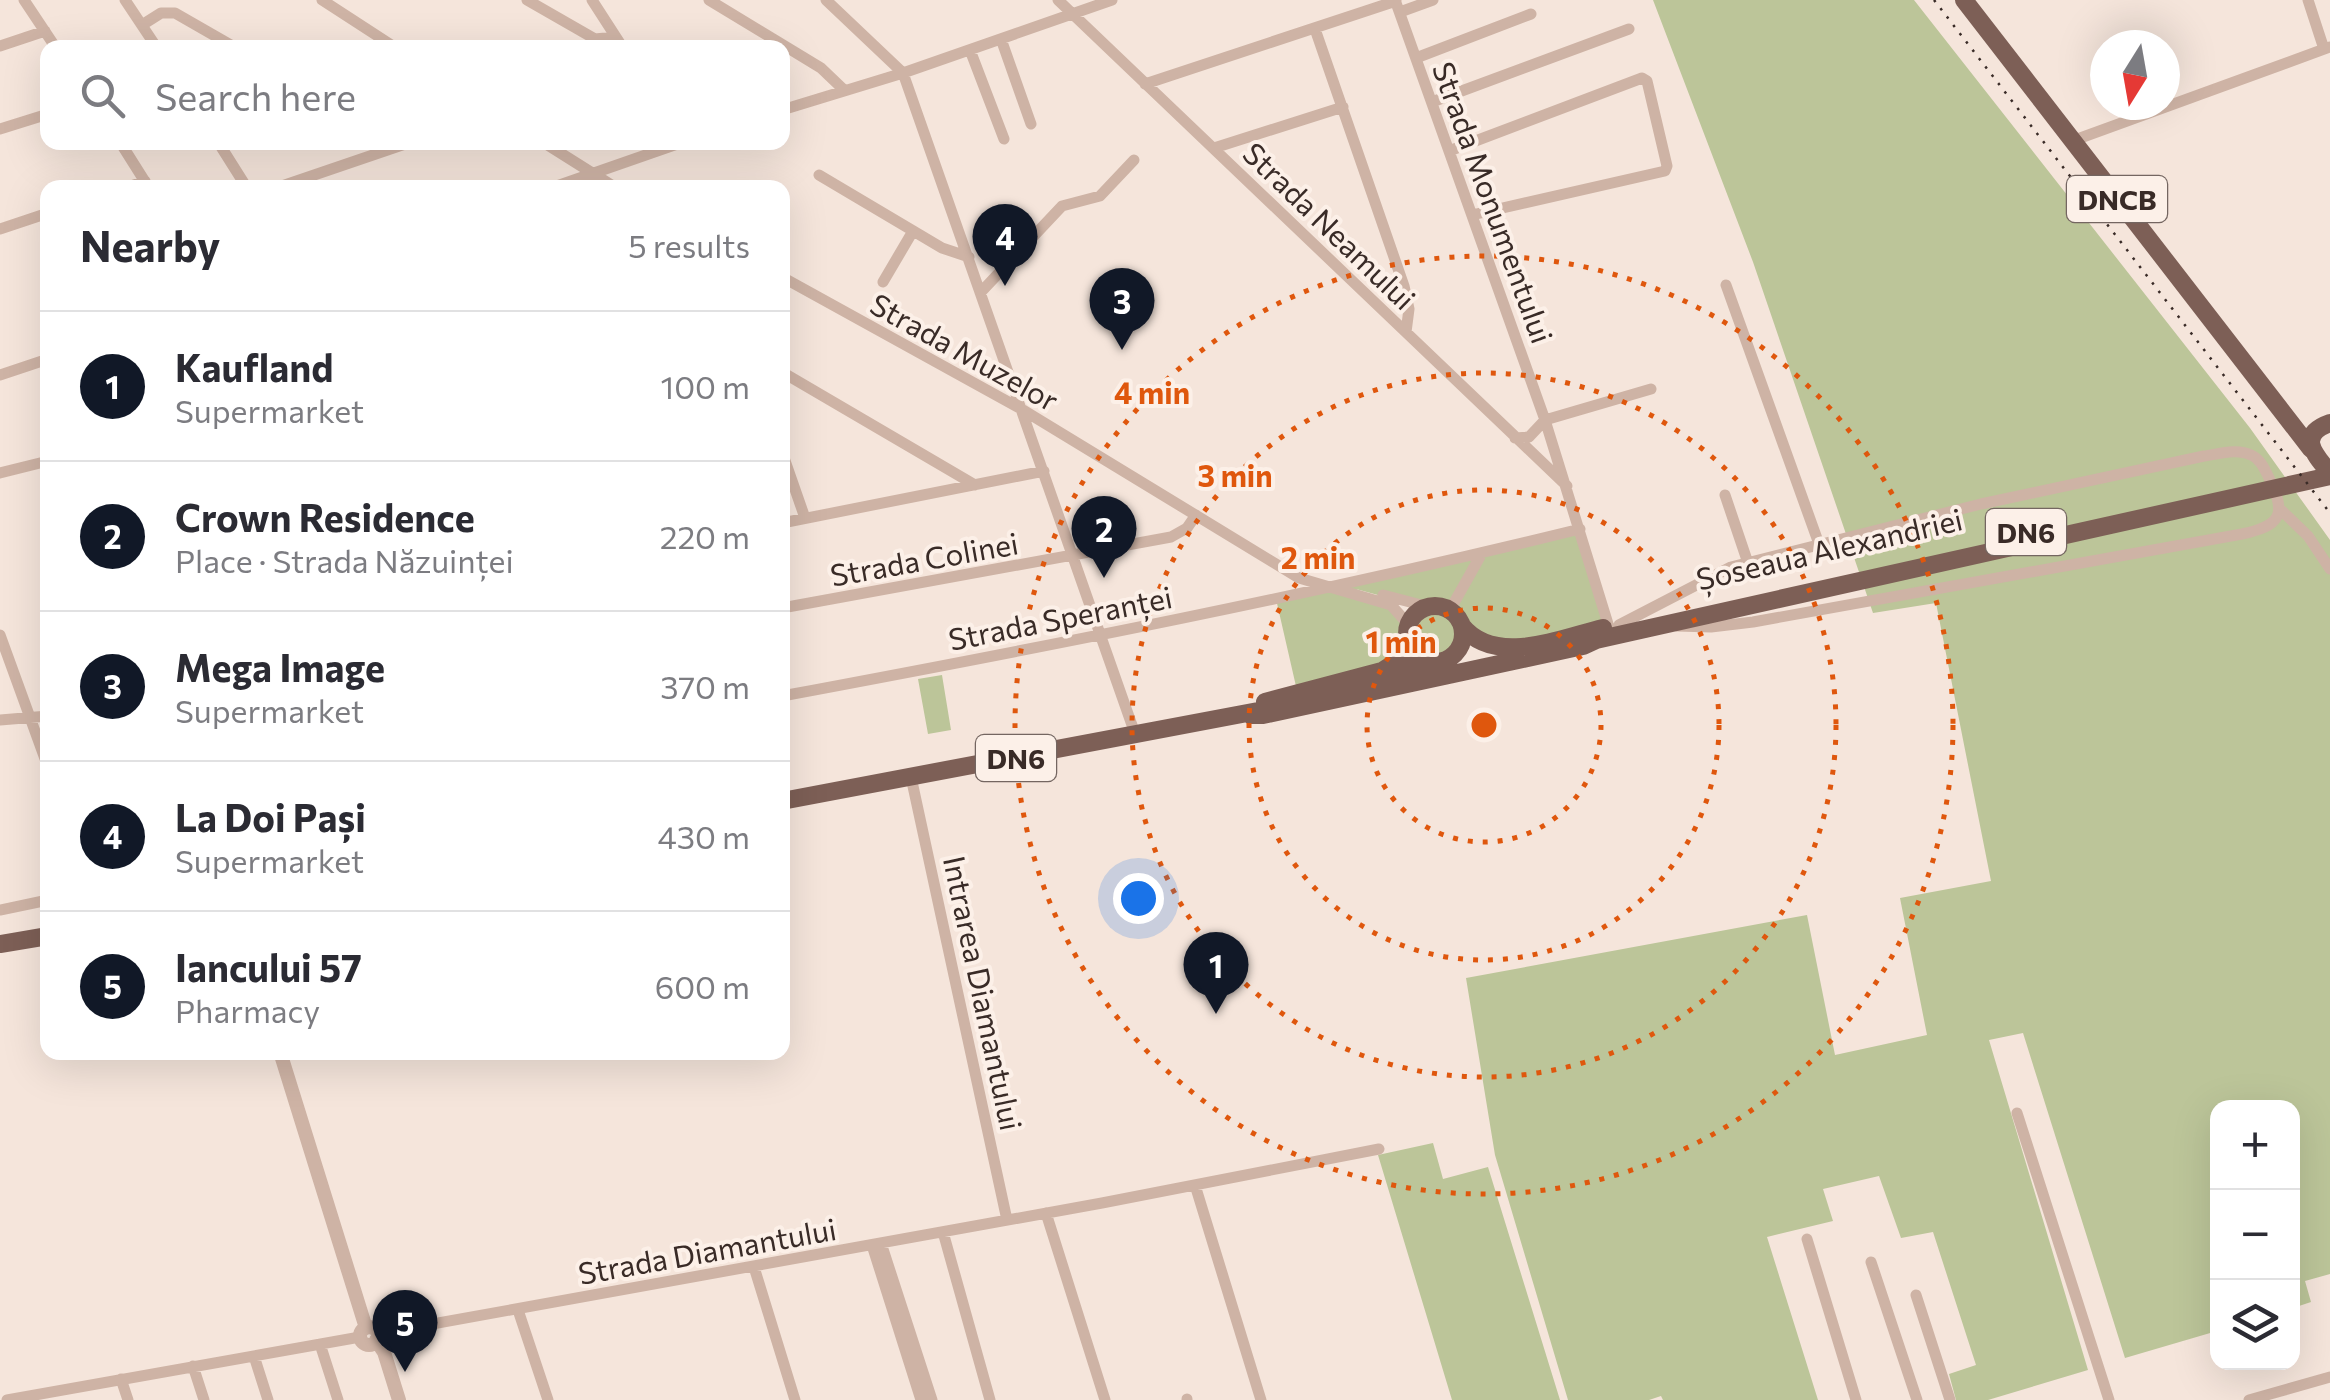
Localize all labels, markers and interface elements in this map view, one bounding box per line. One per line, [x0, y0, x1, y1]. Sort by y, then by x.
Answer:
north arrow [2090, 30, 2180, 120]
search box [40, 40, 790, 150]
street label: Strada Monumentului [1426, 56, 1562, 348]
icon: search [75, 68, 130, 123]
text: Search here [155, 72, 356, 119]
street label: Strada Neamului [1236, 134, 1424, 316]
road number: DNCB [2067, 176, 2167, 222]
pin: 4 [972, 204, 1038, 286]
text: Nearby [80, 219, 220, 271]
text: 5 results [628, 225, 750, 265]
pin: 3 [1090, 268, 1154, 350]
street label: Strada Muzelor [864, 284, 1066, 418]
text: Kaufland [175, 343, 333, 390]
text: 1 [105, 366, 120, 406]
text: 100 m [661, 366, 750, 406]
text: 4 min [1114, 373, 1190, 410]
text: Supermarket [175, 390, 364, 430]
text: 3 min [1197, 456, 1273, 493]
text: Crown Residence [175, 493, 475, 540]
pin: 2 [1072, 496, 1136, 578]
street label: Șoseaua Alexandriei [1692, 499, 1966, 599]
road number: DN6 [1986, 509, 2066, 555]
text: 2 [103, 516, 122, 556]
text: 220 m [660, 516, 750, 556]
street label: Strada Colinei [827, 523, 1021, 593]
text: 2 min [1281, 538, 1355, 575]
text: Place · Strada Năzuinței [175, 540, 514, 580]
street label: Strada Speranței [945, 577, 1175, 659]
text: 1 min [1365, 622, 1437, 659]
text: Mega Image [175, 643, 385, 690]
text: 3 [103, 666, 122, 706]
text: 370 m [660, 666, 750, 706]
text: Supermarket [175, 690, 364, 730]
centre of rings [1466, 707, 1502, 743]
road number: DN6 [976, 735, 1056, 781]
text: La Doi Pași [175, 793, 366, 840]
text: 4 [103, 816, 122, 856]
text: 430 m [658, 816, 750, 856]
text: Supermarket [175, 840, 364, 880]
street label: Intrarea Diamantului [937, 852, 1031, 1134]
your location [1113, 873, 1164, 924]
pin: 1 [1184, 932, 1248, 1014]
text: Iancului 57 [175, 943, 362, 990]
text: 5 [103, 966, 122, 1006]
text: 600 m [655, 966, 750, 1006]
text: Pharmacy [175, 990, 320, 1030]
map controls [2210, 1100, 2300, 1370]
button: + [2210, 1100, 2300, 1190]
button: − [2210, 1190, 2300, 1280]
street label: Strada Diamantului [575, 1209, 839, 1291]
button: layers [2210, 1280, 2300, 1370]
pin: 5 [372, 1290, 438, 1372]

